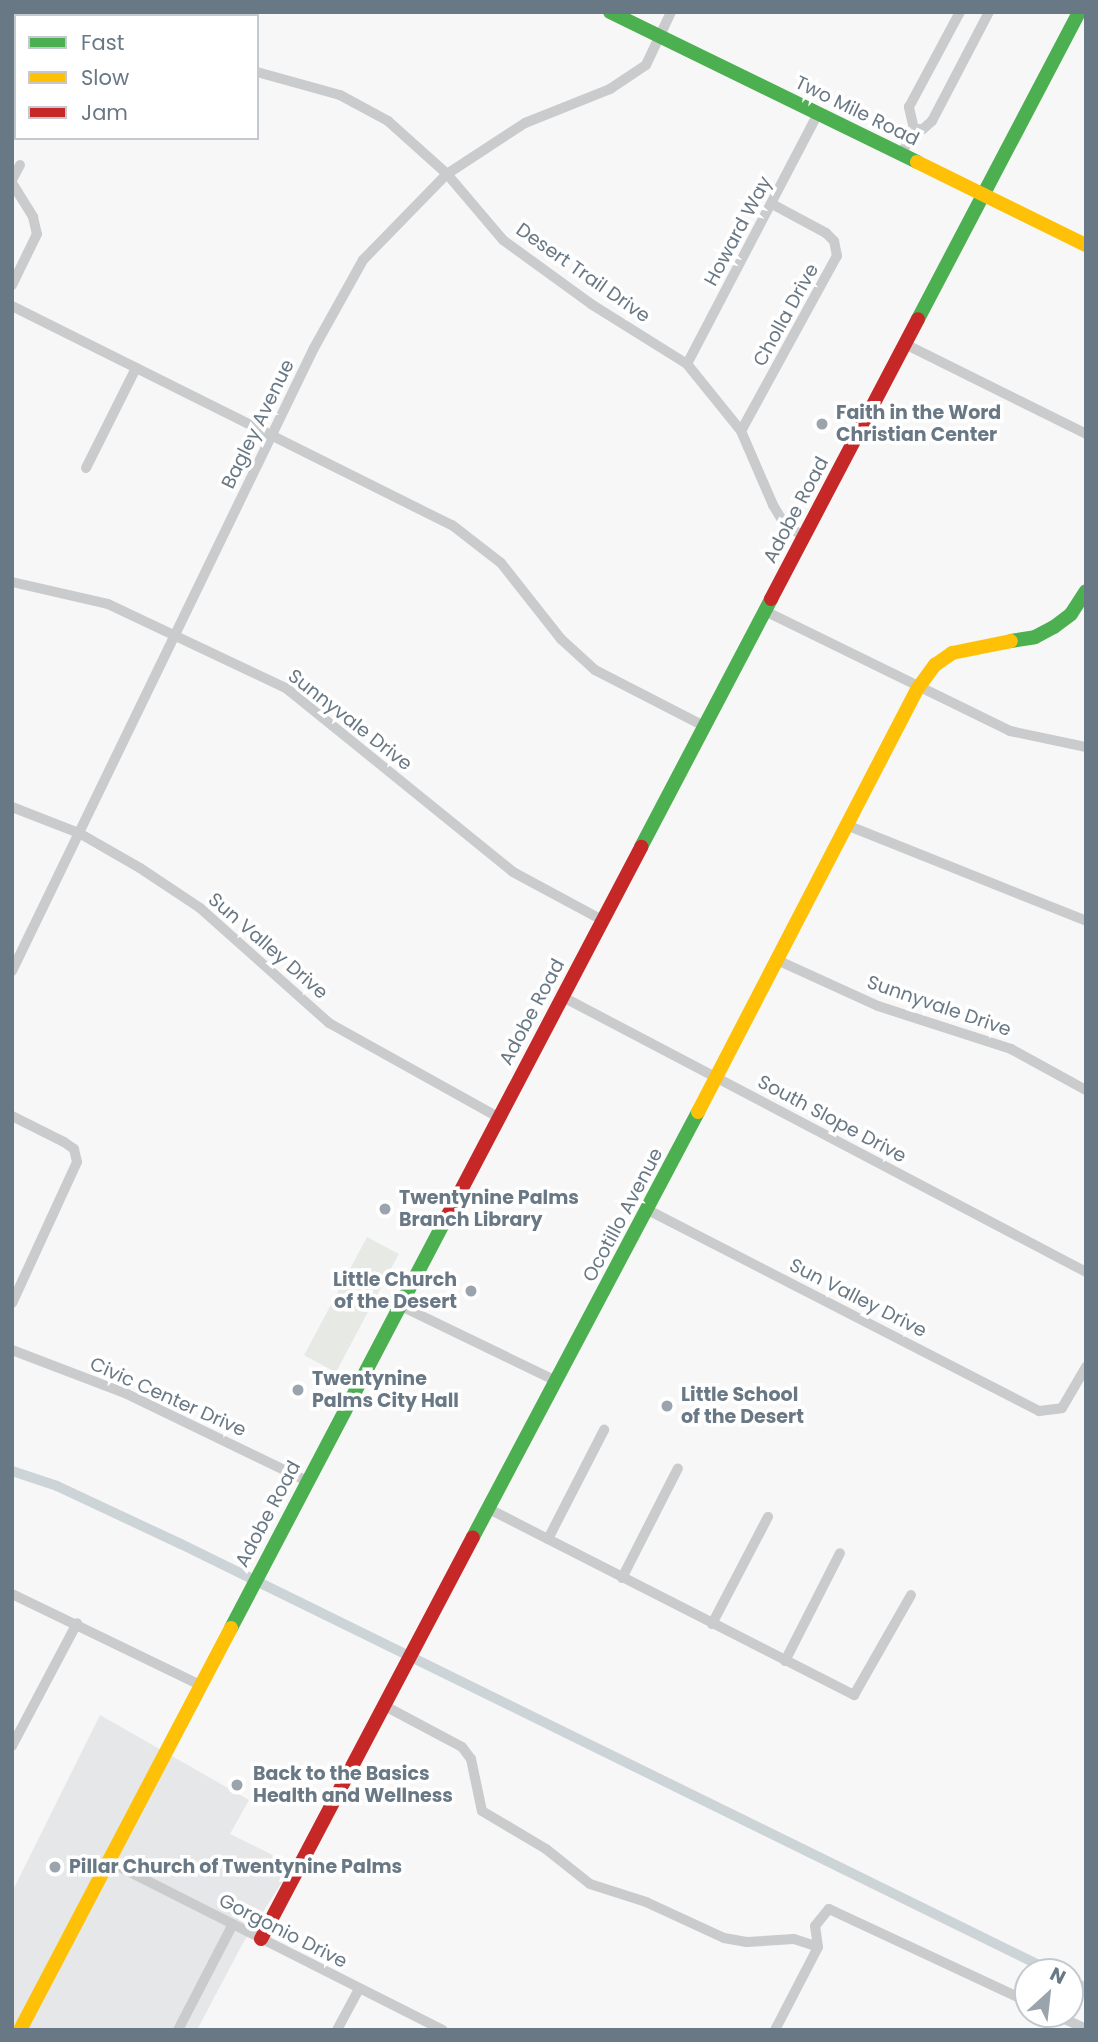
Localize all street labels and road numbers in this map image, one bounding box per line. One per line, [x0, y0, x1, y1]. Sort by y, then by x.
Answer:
street label: Two Mile Road [791, 71, 923, 151]
street label: Howard Way [700, 172, 776, 290]
street label: Desert Trail Drive [512, 218, 654, 328]
street label: Cholla Drive [748, 260, 824, 370]
street label: Bagley Avenue [217, 356, 299, 492]
street label: Adobe Road [758, 453, 834, 567]
street label: Sunnyvale Drive [283, 665, 417, 775]
street label: Sun Valley Drive [204, 888, 332, 1004]
street label: Adobe Road [494, 955, 570, 1069]
street label: Sunnyvale Drive [864, 971, 1014, 1041]
street label: South Slope Drive [754, 1070, 910, 1168]
street label: Ocotillo Avenue [578, 1144, 668, 1286]
street label: Sun Valley Drive [786, 1254, 930, 1342]
street label: Civic Center Drive [86, 1352, 250, 1442]
street label: Adobe Road [230, 1457, 306, 1571]
street label: Gorgonio Drive [215, 1889, 351, 1973]

